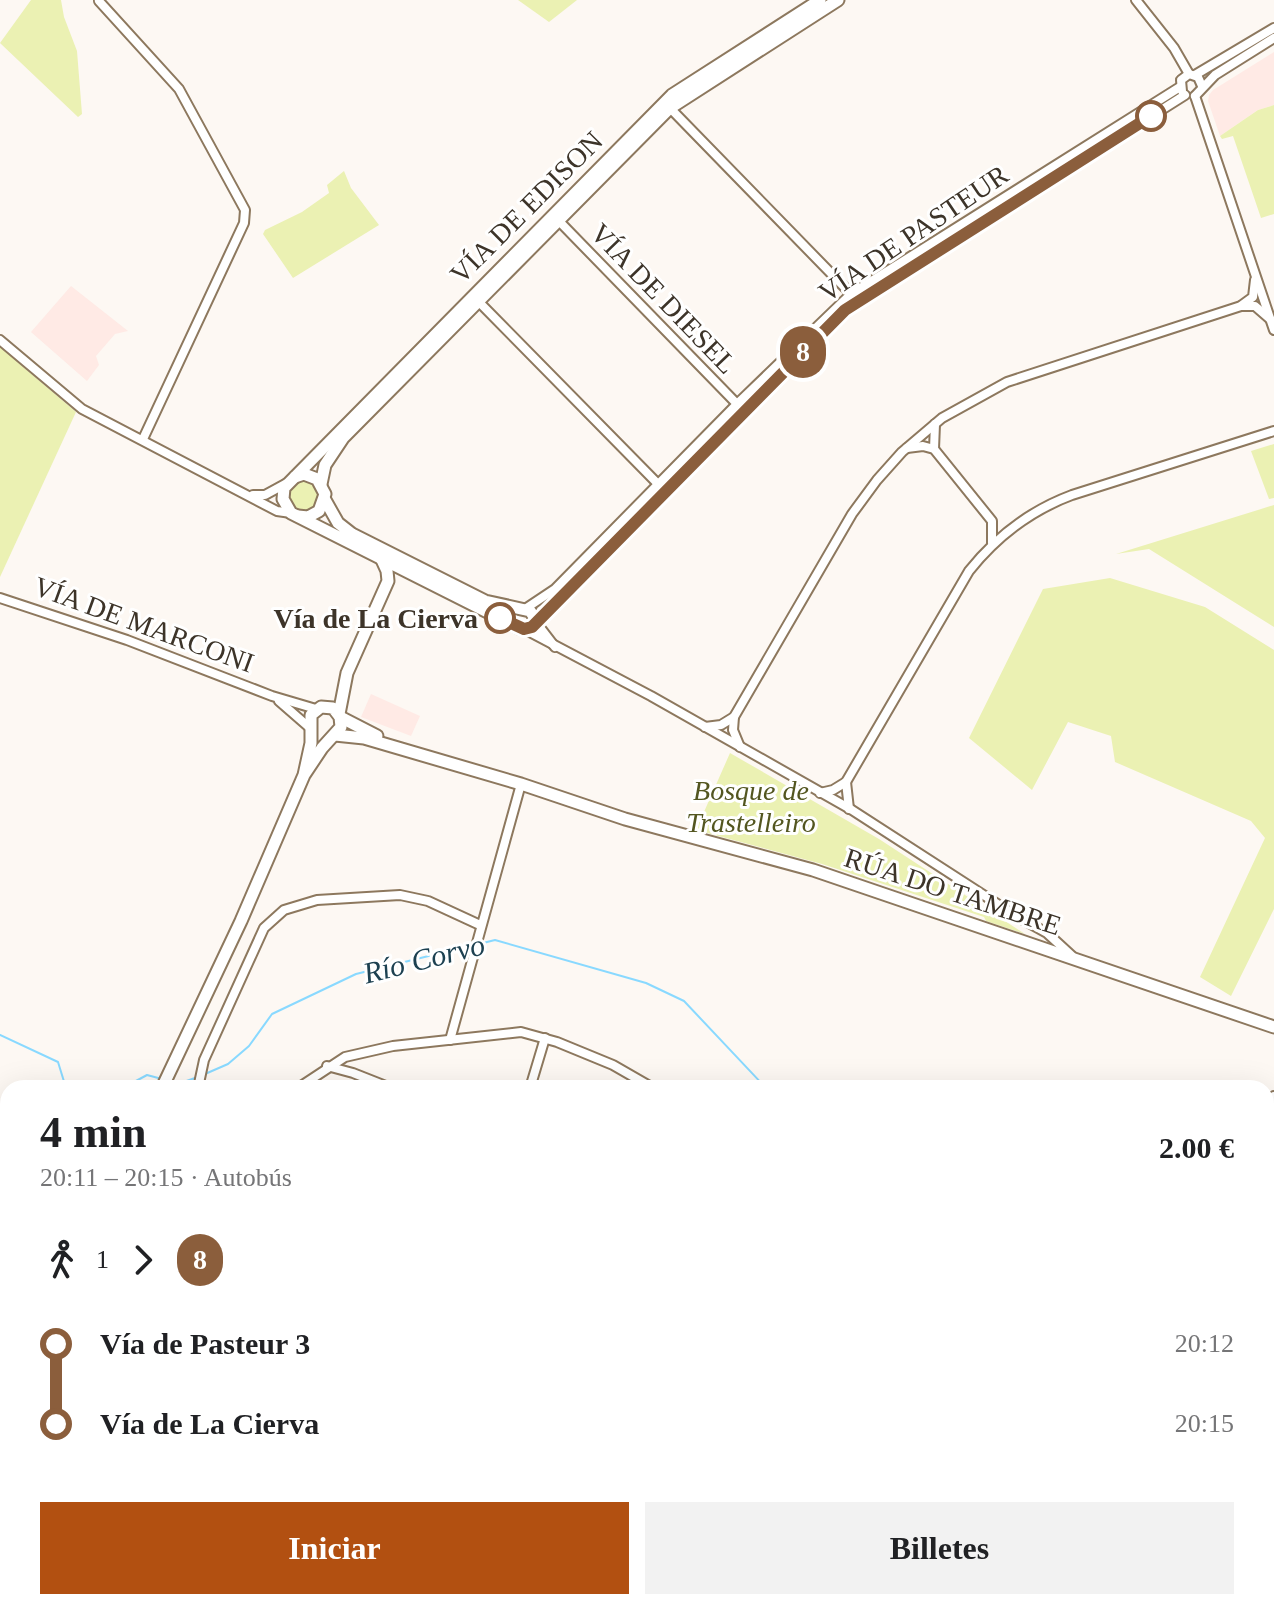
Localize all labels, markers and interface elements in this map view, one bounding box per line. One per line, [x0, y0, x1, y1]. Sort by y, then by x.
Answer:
unlabelled marker [1136, 101, 1166, 131]
street label: VÍA DE EDISON [444, 125, 609, 290]
street label: VÍA DE PASTEUR [813, 158, 1014, 308]
street label: VÍA DE DIESEL [584, 217, 743, 380]
line badge: 8 [777, 326, 829, 378]
text: 8 [796, 336, 810, 367]
street label: VÍA DE MARCONI [30, 570, 258, 679]
place label: Vía de La Cierva [273, 603, 478, 634]
marker: Vía de La Cierva [485, 603, 515, 633]
park label: Bosque de Trastelleiro [686, 775, 816, 838]
street label: RÚA DO TAMBRE [841, 842, 1065, 941]
water label: Río Corvo [359, 927, 488, 990]
text: 4 min [40, 1108, 146, 1157]
text: 2.00 € [1159, 1131, 1234, 1164]
text: 20:11 – 20:15 · Autobús [40, 1163, 292, 1192]
icon: walk [40, 1238, 84, 1282]
icon: forward [121, 1238, 165, 1282]
text: 8 [193, 1244, 207, 1275]
text: 1 [96, 1245, 109, 1274]
text: Vía de Pasteur 3 [100, 1327, 310, 1360]
text: 20:12 [1175, 1329, 1234, 1358]
text: Vía de La Cierva [100, 1407, 319, 1440]
text: 20:15 [1175, 1409, 1234, 1438]
button: Iniciar [40, 1502, 629, 1594]
button: Billetes [645, 1502, 1234, 1594]

